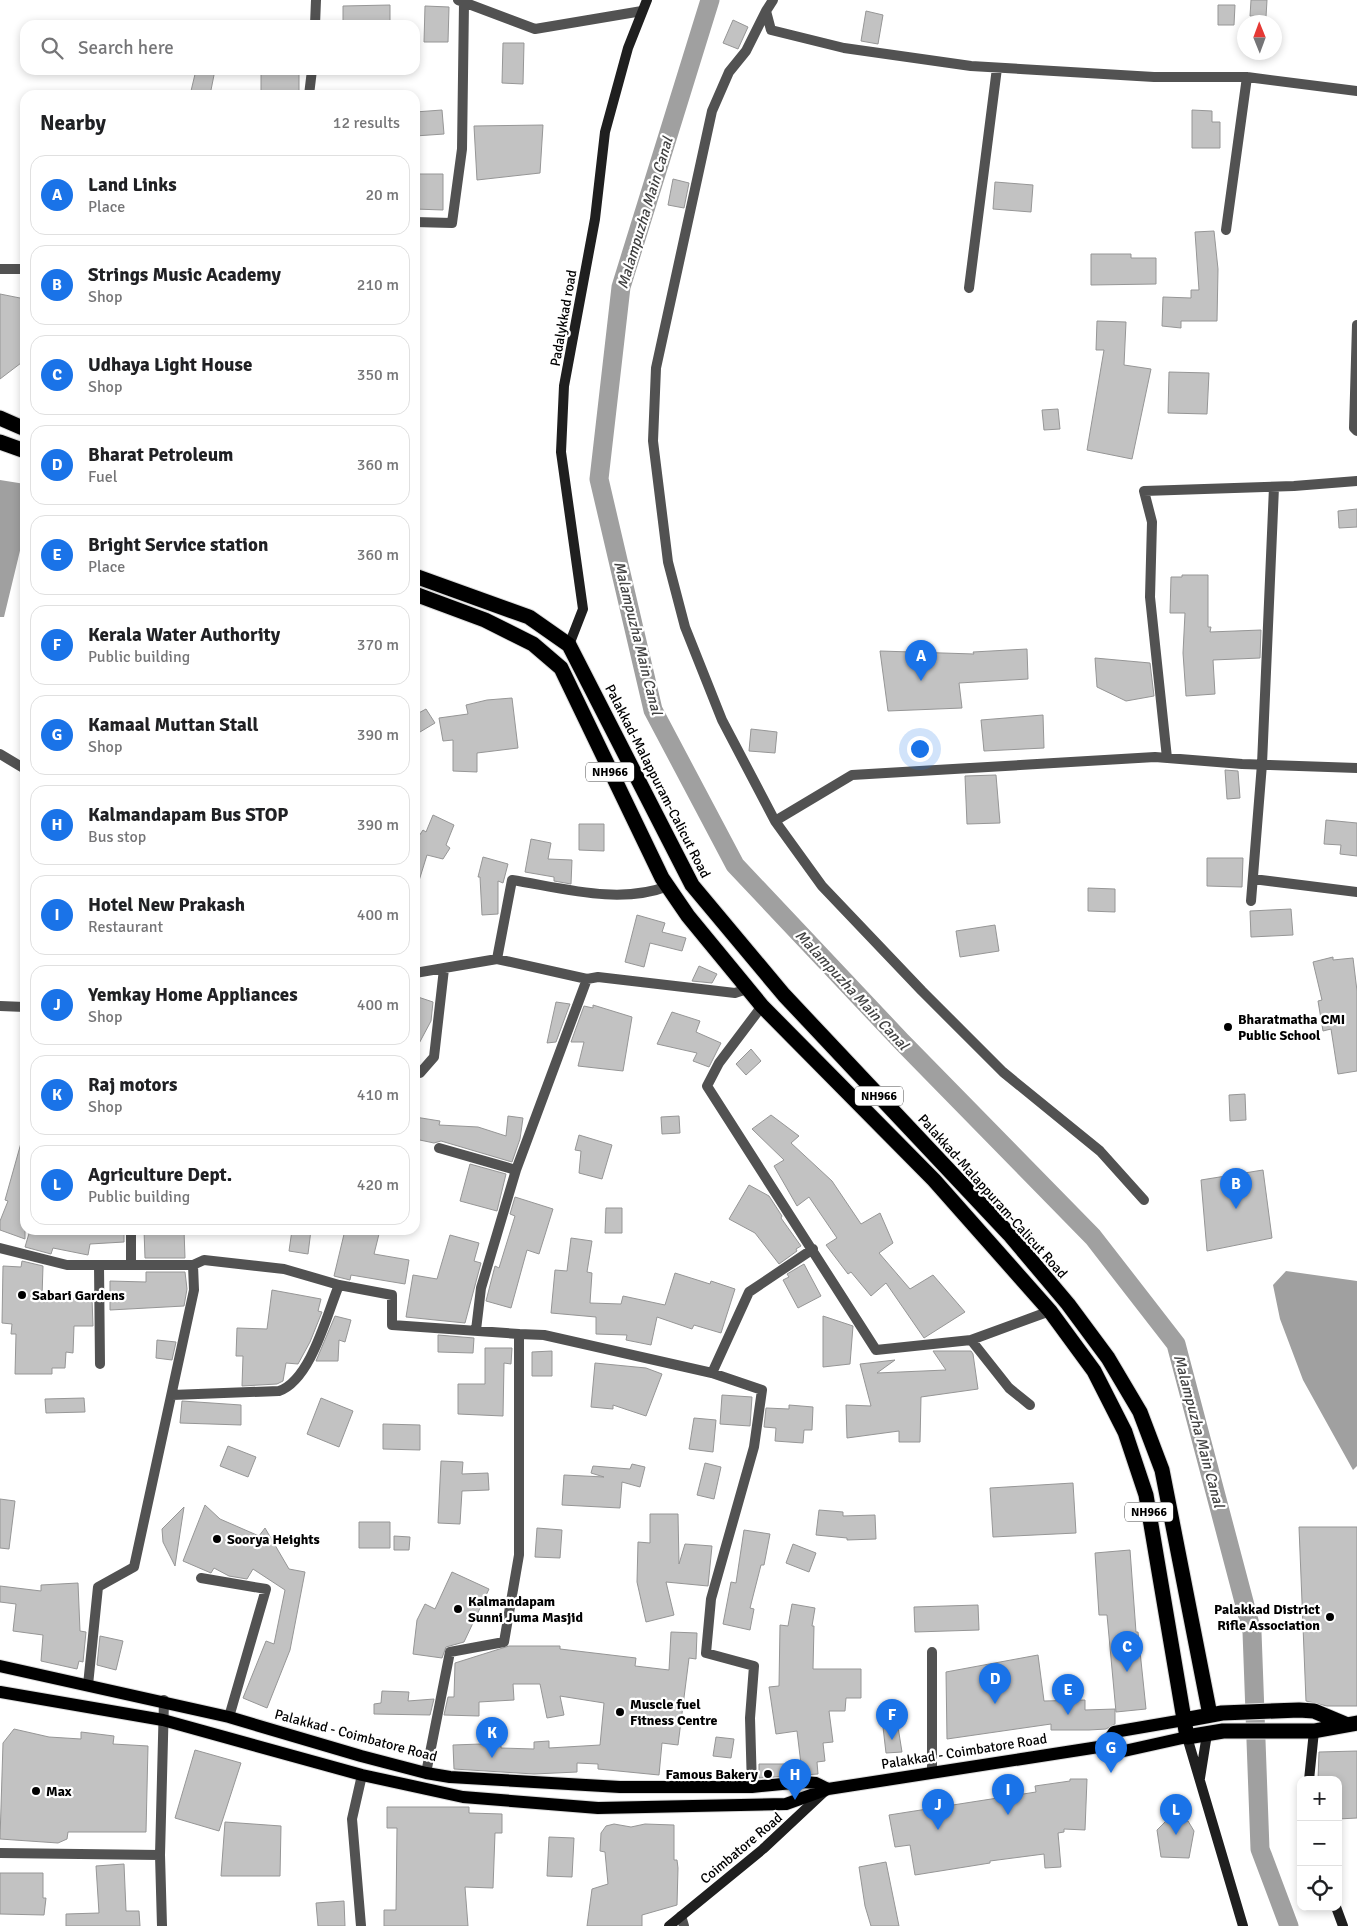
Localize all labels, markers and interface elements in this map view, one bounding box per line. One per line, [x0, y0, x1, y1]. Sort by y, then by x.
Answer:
north arrow [1237, 15, 1282, 60]
search box [20, 20, 420, 75]
icon: search [38, 34, 66, 62]
text: Search here [78, 36, 174, 60]
text: Nearby [40, 110, 106, 136]
text: 12 results [333, 113, 400, 133]
water label: Malampuzha Main Canal [613, 133, 677, 291]
text: Land Links [88, 173, 177, 197]
text: A [52, 185, 62, 205]
text: 20 m [365, 185, 399, 205]
text: Place [88, 197, 125, 217]
text: Strings Music Academy [88, 263, 281, 287]
street label: Padalykkad road [547, 268, 580, 368]
text: B [52, 275, 62, 295]
text: 210 m [357, 275, 399, 295]
text: Shop [88, 287, 122, 307]
text: Udhaya Light House [88, 353, 252, 377]
text: C [52, 365, 62, 385]
text: 350 m [357, 365, 399, 385]
text: Shop [88, 377, 122, 397]
text: Bharat Petroleum [88, 443, 233, 467]
text: D [52, 455, 62, 475]
text: 360 m [357, 455, 399, 475]
text: Fuel [88, 467, 117, 487]
text: Bright Service station [88, 533, 268, 557]
text: E [52, 545, 62, 565]
text: 360 m [357, 545, 399, 565]
text: Place [88, 557, 125, 577]
water label: Malampuzha Main Canal [610, 559, 666, 718]
text: Kerala Water Authority [88, 623, 280, 647]
text: F [53, 635, 61, 655]
text: 370 m [357, 635, 399, 655]
pin: A [905, 640, 937, 681]
text: Public building [88, 647, 190, 667]
street label: Palakkad-Malappuram-Calicut Road [601, 681, 714, 881]
text: Kamaal Muttan Stall [88, 713, 259, 737]
text: G [52, 725, 62, 745]
text: 390 m [357, 725, 399, 745]
your location [907, 736, 933, 762]
text: Shop [88, 737, 122, 757]
road number: NH966 [586, 762, 634, 782]
text: Kalmandapam Bus STOP [88, 803, 289, 827]
text: H [52, 815, 62, 835]
text: 390 m [357, 815, 399, 835]
text: Bus stop [88, 827, 146, 847]
text: Hotel New Prakash [88, 893, 245, 917]
text: I [54, 905, 60, 925]
text: 400 m [357, 905, 399, 925]
text: Restaurant [88, 917, 163, 937]
water label: Malampuzha Main Canal [792, 926, 913, 1055]
text: Yemkay Home Appliances [88, 983, 298, 1007]
text: J [53, 995, 61, 1015]
text: 400 m [357, 995, 399, 1015]
text: Shop [88, 1007, 122, 1027]
place label: Bharatmatha CMI Public School [1238, 1011, 1345, 1044]
marker: Bharatmatha CMI Public School [1222, 1021, 1234, 1033]
text: Raj motors [88, 1073, 177, 1097]
text: K [52, 1085, 62, 1105]
text: 410 m [357, 1085, 399, 1105]
road number: NH966 [855, 1086, 903, 1106]
text: Shop [88, 1097, 122, 1117]
street label: Palakkad-Malappuram-Calicut Road [914, 1111, 1071, 1282]
text: Agriculture Dept. [88, 1163, 232, 1187]
pin: B [1220, 1168, 1252, 1209]
text: L [53, 1175, 61, 1195]
text: 420 m [357, 1175, 399, 1195]
text: Public building [88, 1187, 190, 1207]
place label: Sabari Gardens [32, 1287, 125, 1304]
marker: Sabari Gardens [16, 1289, 28, 1301]
water label: Malampuzha Main Canal [1170, 1353, 1229, 1511]
road number: NH966 [1125, 1502, 1173, 1521]
place label: Soorya Heights [227, 1531, 320, 1548]
marker: Soorya Heights [211, 1533, 223, 1545]
place label: Kalmandapam Sunni Juma Masjid [468, 1593, 583, 1626]
place label: Palakkad District Rifle Association [1214, 1601, 1321, 1634]
marker: Kalmandapam Sunni Juma Masjid [452, 1603, 464, 1615]
marker: Palakkad District Rifle Association [1324, 1611, 1336, 1623]
pin: C [1111, 1631, 1143, 1672]
pin: D [979, 1663, 1011, 1704]
pin: E [1052, 1674, 1084, 1715]
place label: Muscle fuel Fitness Centre [630, 1696, 718, 1729]
pin: F [876, 1699, 908, 1740]
street label: Palakkad - Coimbatore Road [273, 1706, 439, 1765]
marker: Muscle fuel Fitness Centre [614, 1706, 626, 1718]
pin: K [476, 1717, 508, 1758]
street label: Palakkad - Coimbatore Road [880, 1730, 1048, 1773]
pin: G [1095, 1732, 1127, 1773]
pin: H [779, 1759, 811, 1800]
place label: Famous Bakery [665, 1766, 758, 1783]
marker: Famous Bakery [762, 1768, 774, 1780]
pin: I [992, 1774, 1024, 1815]
map controls [1297, 1776, 1342, 1911]
button: + [1297, 1776, 1342, 1821]
place label: Max [46, 1783, 72, 1800]
marker: Max [30, 1785, 42, 1797]
pin: J [922, 1789, 954, 1830]
pin: L [1160, 1794, 1192, 1835]
street label: Coimbatore Road [697, 1809, 786, 1888]
button: − [1297, 1821, 1342, 1866]
button: locate [1297, 1866, 1342, 1911]

